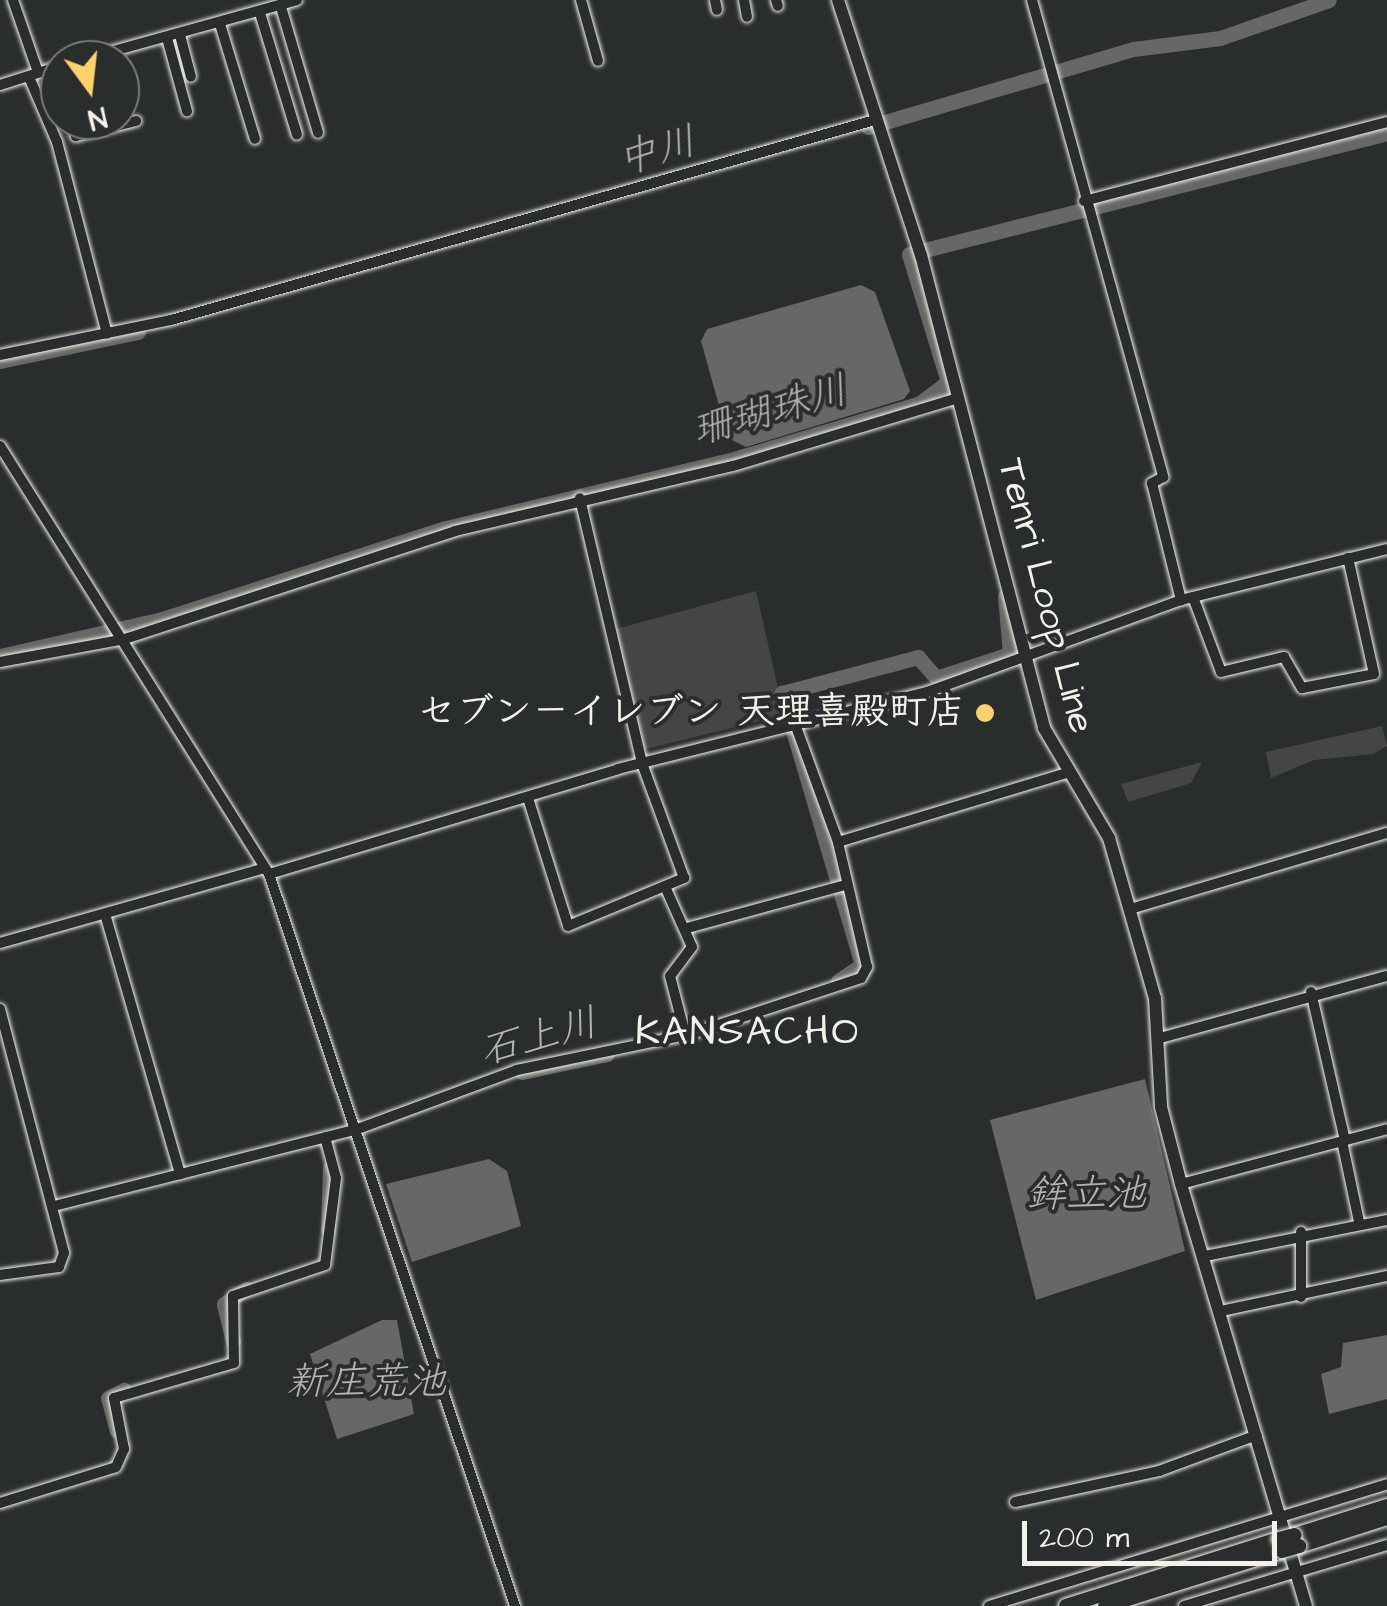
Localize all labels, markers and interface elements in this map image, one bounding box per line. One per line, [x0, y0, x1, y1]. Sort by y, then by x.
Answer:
north arrow [40, 40, 140, 140]
text: N [84, 96, 111, 139]
water label: 中川 [612, 118, 702, 186]
water label: 珊瑚珠川 [686, 367, 854, 457]
street label: Tenri Loop Line [986, 454, 1104, 738]
place label: セブン－イレブン 天理喜殿町店 [418, 690, 965, 736]
marker: セブン－イレブン 天理喜殿町店 [974, 702, 996, 724]
water label: 石上川 [475, 999, 603, 1077]
district label: KANSACHO [635, 1009, 861, 1057]
water label: 鉾立池 [1026, 1171, 1146, 1219]
water label: 新庄荒池 [286, 1359, 446, 1407]
scale bar [1027, 1501, 1282, 1563]
text: 200 m [1039, 1517, 1129, 1559]

